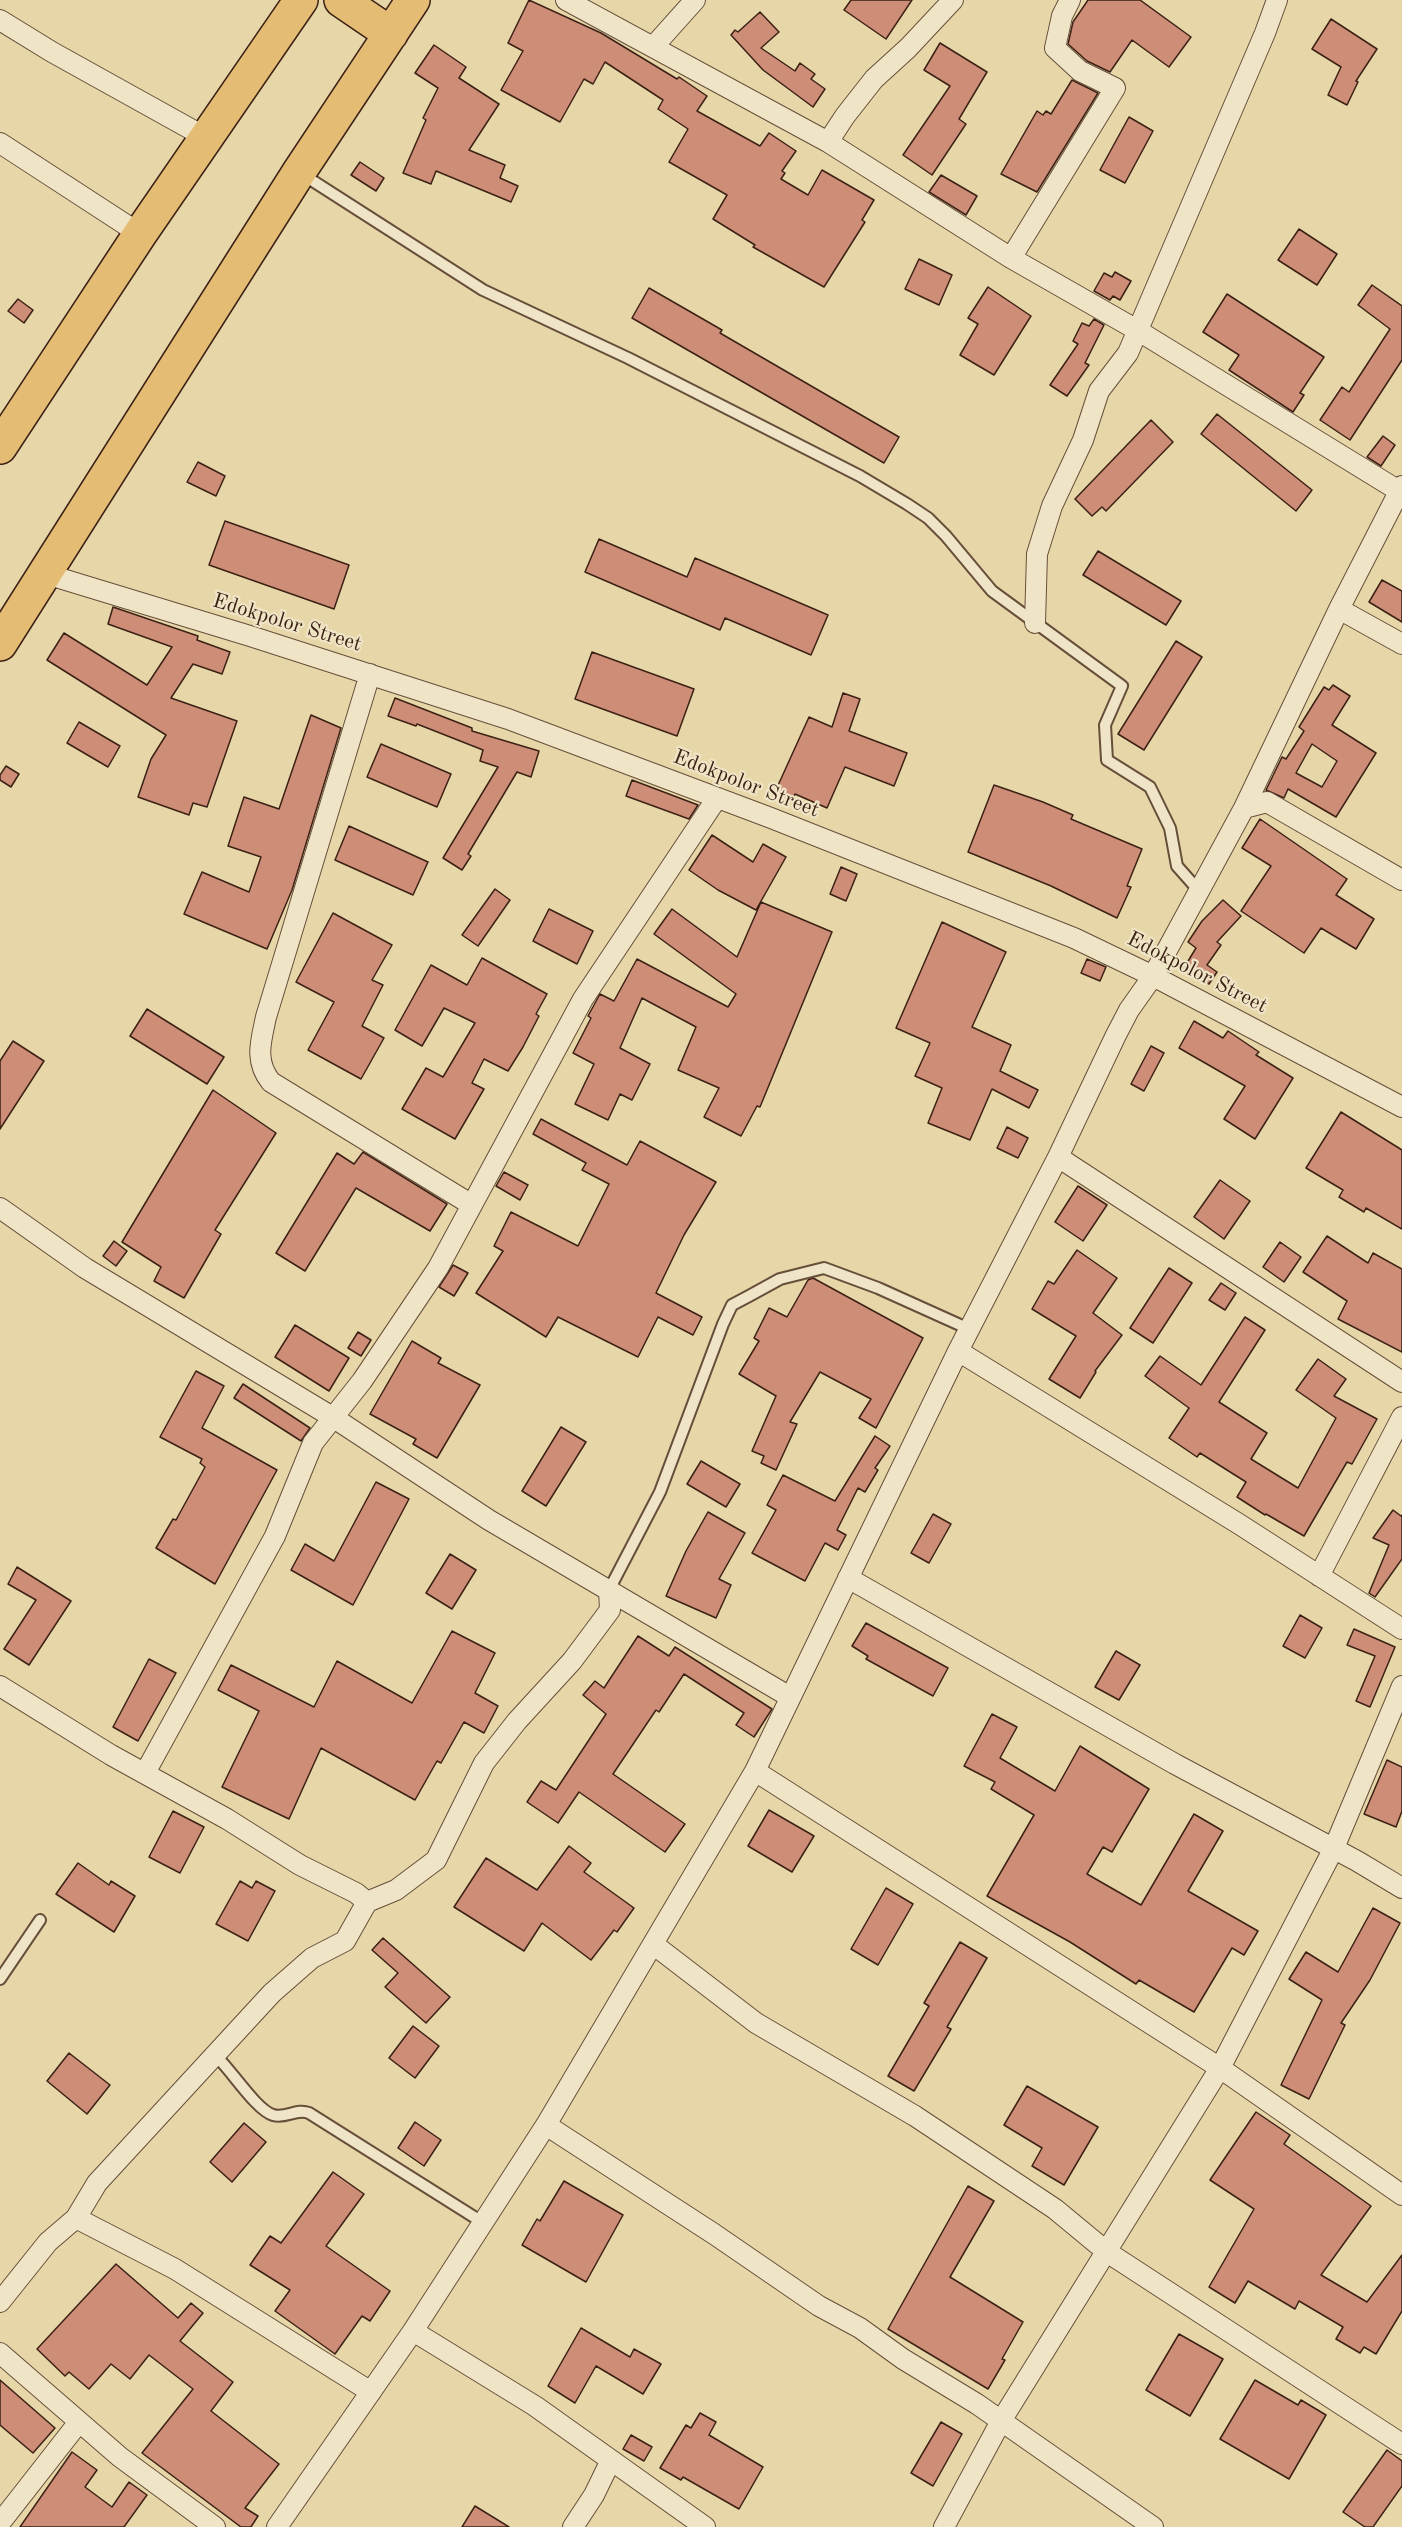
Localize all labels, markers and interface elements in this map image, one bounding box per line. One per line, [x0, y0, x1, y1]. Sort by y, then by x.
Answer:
street label: Edokpolor Street [210, 588, 364, 658]
street label: Edokpolor Street [669, 745, 823, 823]
street label: Edokpolor Street [1123, 927, 1271, 1019]

